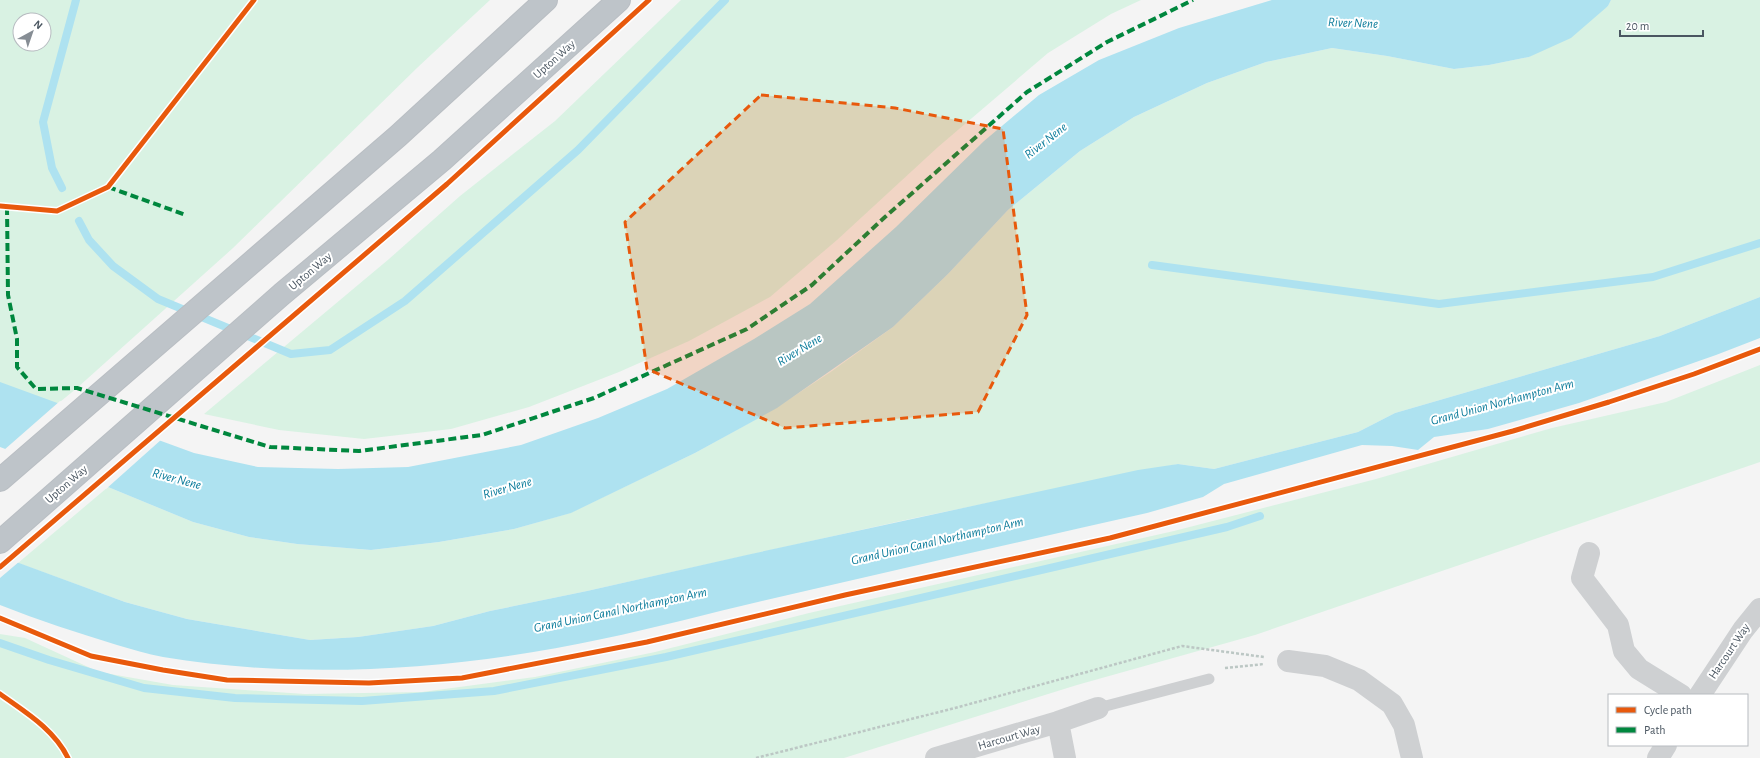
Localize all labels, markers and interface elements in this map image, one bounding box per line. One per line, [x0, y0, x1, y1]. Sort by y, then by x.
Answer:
north arrow [12, 12, 52, 52]
scale bar [1620, 12, 1703, 38]
water label: River Nene [1328, 16, 1378, 31]
text: N [32, 18, 45, 31]
text: 20 m [1626, 20, 1649, 32]
street label: Upton Way [531, 37, 578, 81]
water label: River Nene [1022, 121, 1070, 162]
street label: Upton Way [286, 250, 334, 293]
water label: River Nene [775, 332, 825, 369]
water label: Grand Union Northampton Arm [1429, 377, 1575, 428]
street label: Upton Way [43, 463, 90, 506]
water label: River Nene [151, 467, 203, 492]
water label: River Nene [482, 475, 533, 502]
water label: Grand Union Canal Northampton Arm [850, 515, 1025, 568]
water label: Grand Union Canal Northampton Arm [533, 586, 708, 635]
street label: Harcourt Way [1706, 621, 1753, 681]
legend [1608, 694, 1748, 746]
text: Cycle path [1644, 704, 1692, 717]
street label: Harcourt Way [977, 722, 1042, 753]
text: Path [1644, 724, 1666, 736]

